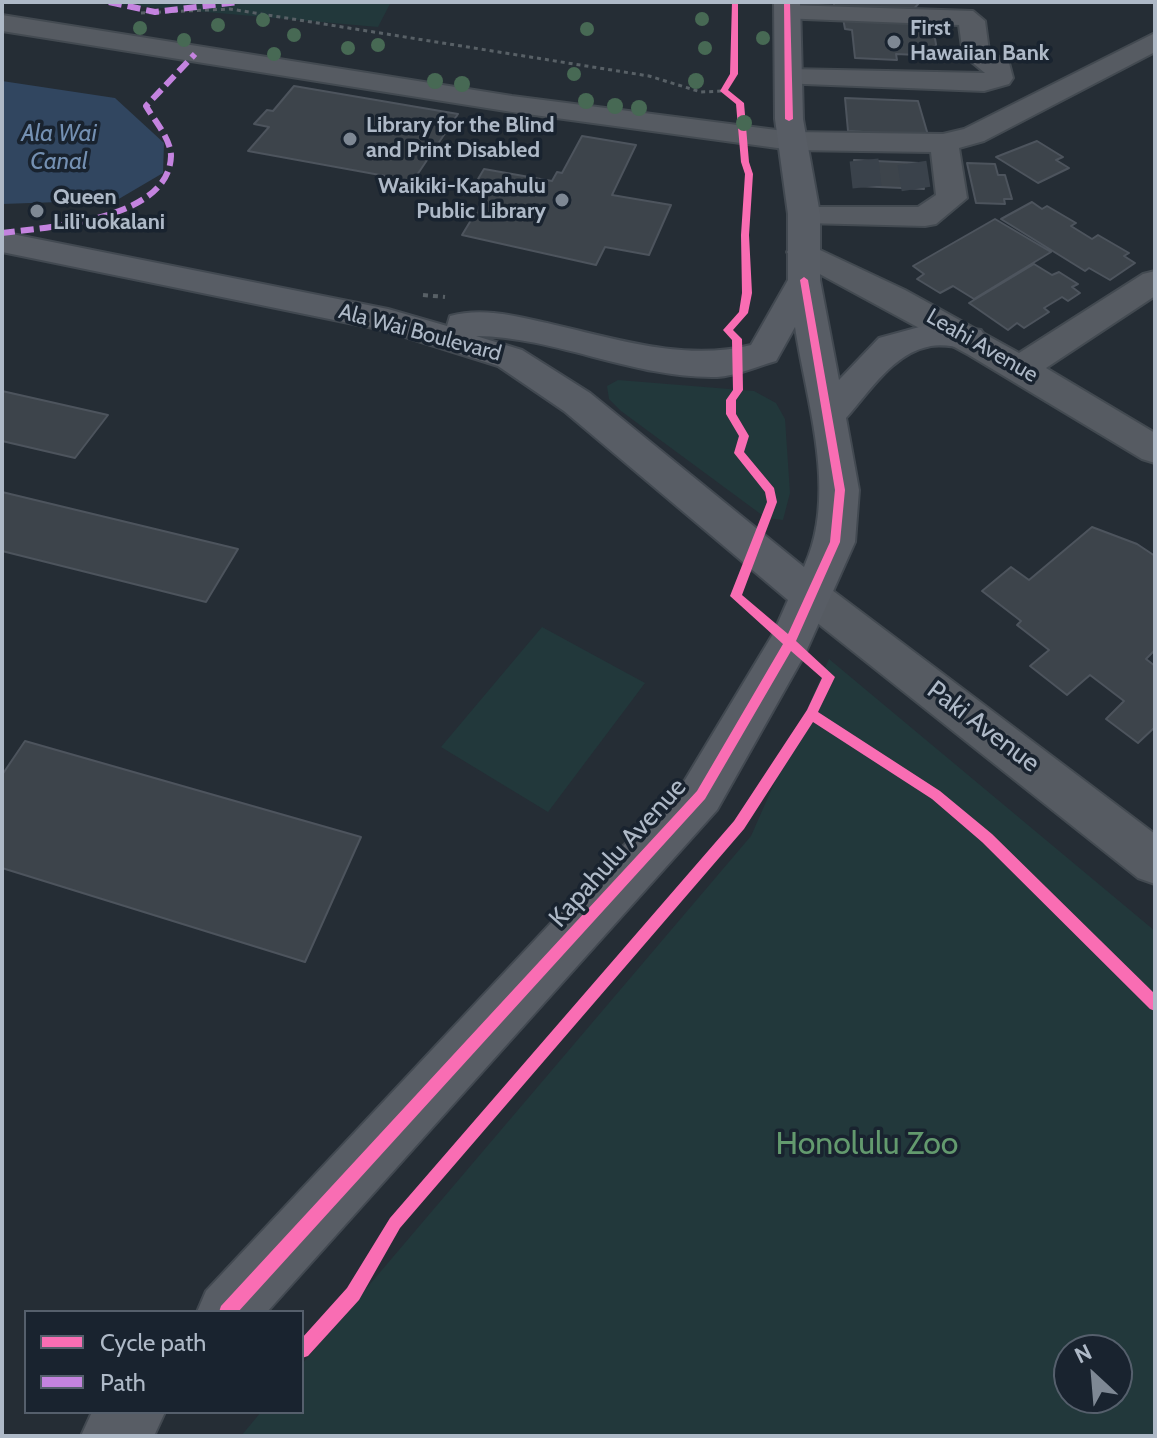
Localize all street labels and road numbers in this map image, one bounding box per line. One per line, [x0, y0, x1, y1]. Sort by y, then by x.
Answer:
street label: Ala Wai Boulevard [336, 299, 504, 367]
street label: Leahi Avenue [922, 304, 1042, 388]
street label: Paki Avenue [921, 675, 1045, 779]
street label: Kapahulu Avenue [543, 772, 693, 934]

